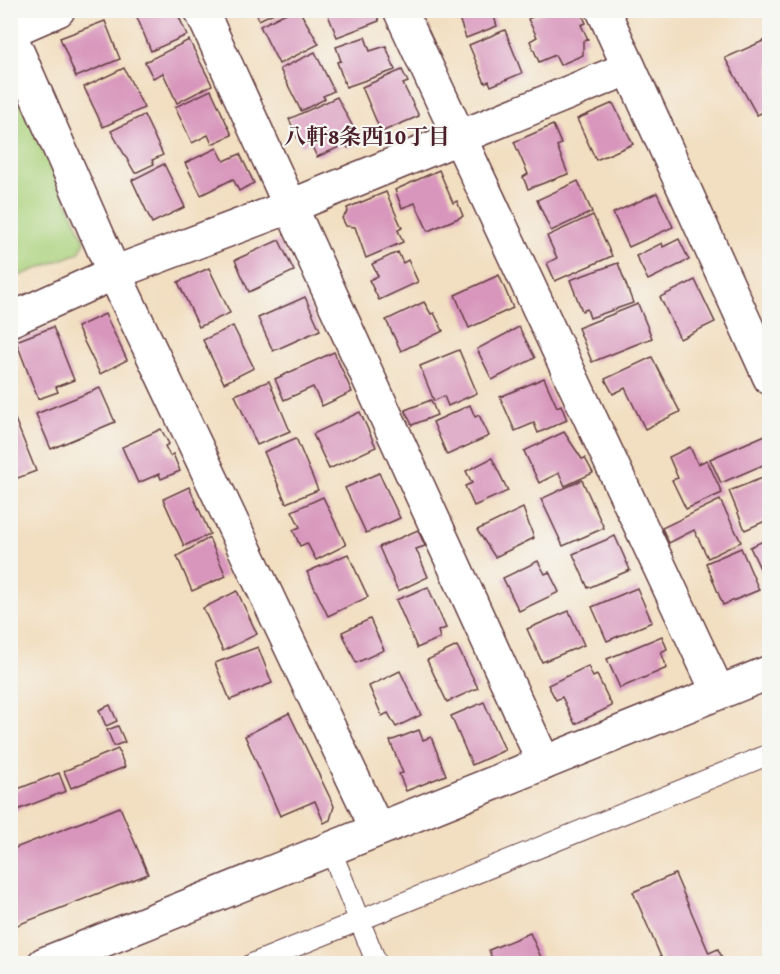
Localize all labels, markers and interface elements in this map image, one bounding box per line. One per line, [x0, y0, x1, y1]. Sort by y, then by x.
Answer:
district label: 八軒8条西10丁目 [284, 120, 450, 152]

